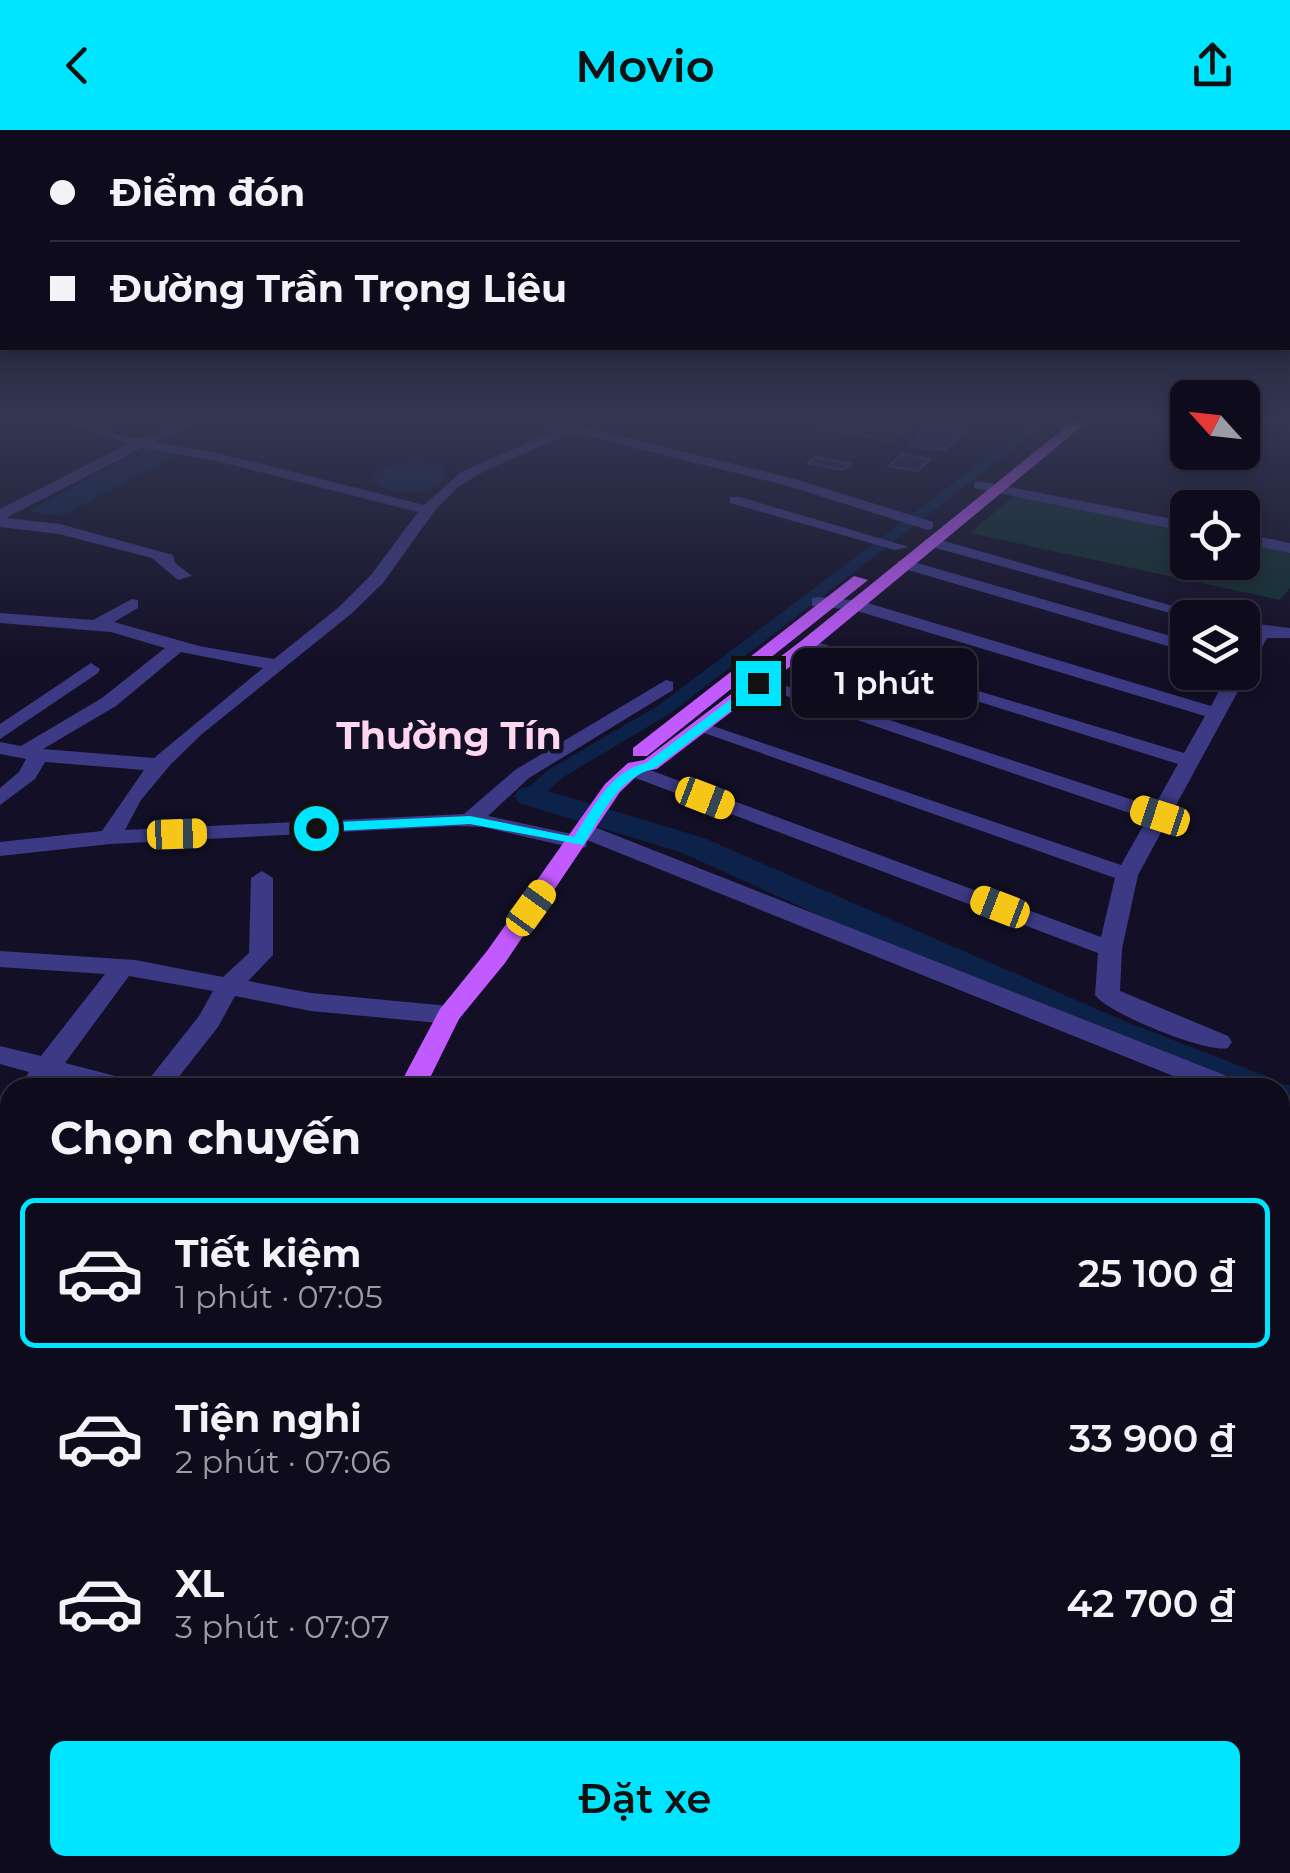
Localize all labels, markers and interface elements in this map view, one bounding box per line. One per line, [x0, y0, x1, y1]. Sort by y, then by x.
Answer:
icon: back [50, 38, 105, 93]
text: Movio [575, 38, 715, 93]
icon: share [1185, 38, 1240, 93]
text: Điểm đón [110, 169, 305, 216]
text: Đường Trần Trọng Liêu [110, 265, 567, 312]
north arrow [1170, 380, 1260, 470]
map controls [1170, 380, 1260, 690]
button: locate [1170, 490, 1260, 580]
button: layers [1170, 600, 1260, 690]
callout: 1 phút [793, 648, 978, 718]
route end [736, 661, 781, 706]
text: 1 phút [834, 663, 935, 702]
district label: Thường Tín [336, 712, 562, 759]
car [672, 773, 738, 823]
car [1127, 792, 1193, 840]
route start [294, 806, 339, 851]
car [146, 818, 208, 850]
car [501, 875, 561, 941]
car [967, 882, 1033, 932]
text: Chọn chuyến [50, 1110, 361, 1165]
icon: car [55, 1228, 145, 1318]
text: Tiết kiệm [175, 1230, 361, 1277]
text: 25 100 ₫ [1078, 1250, 1235, 1297]
text: 1 phút · 07:05 [175, 1277, 383, 1316]
icon: car [55, 1393, 145, 1483]
text: Tiện nghi [175, 1395, 362, 1442]
text: 33 900 ₫ [1069, 1415, 1235, 1462]
text: 2 phút · 07:06 [175, 1442, 391, 1481]
icon: car [55, 1558, 145, 1648]
text: XL [175, 1560, 224, 1607]
text: 42 700 ₫ [1067, 1580, 1235, 1627]
text: 3 phút · 07:07 [175, 1607, 390, 1646]
button: Đặt xe [50, 1741, 1240, 1856]

